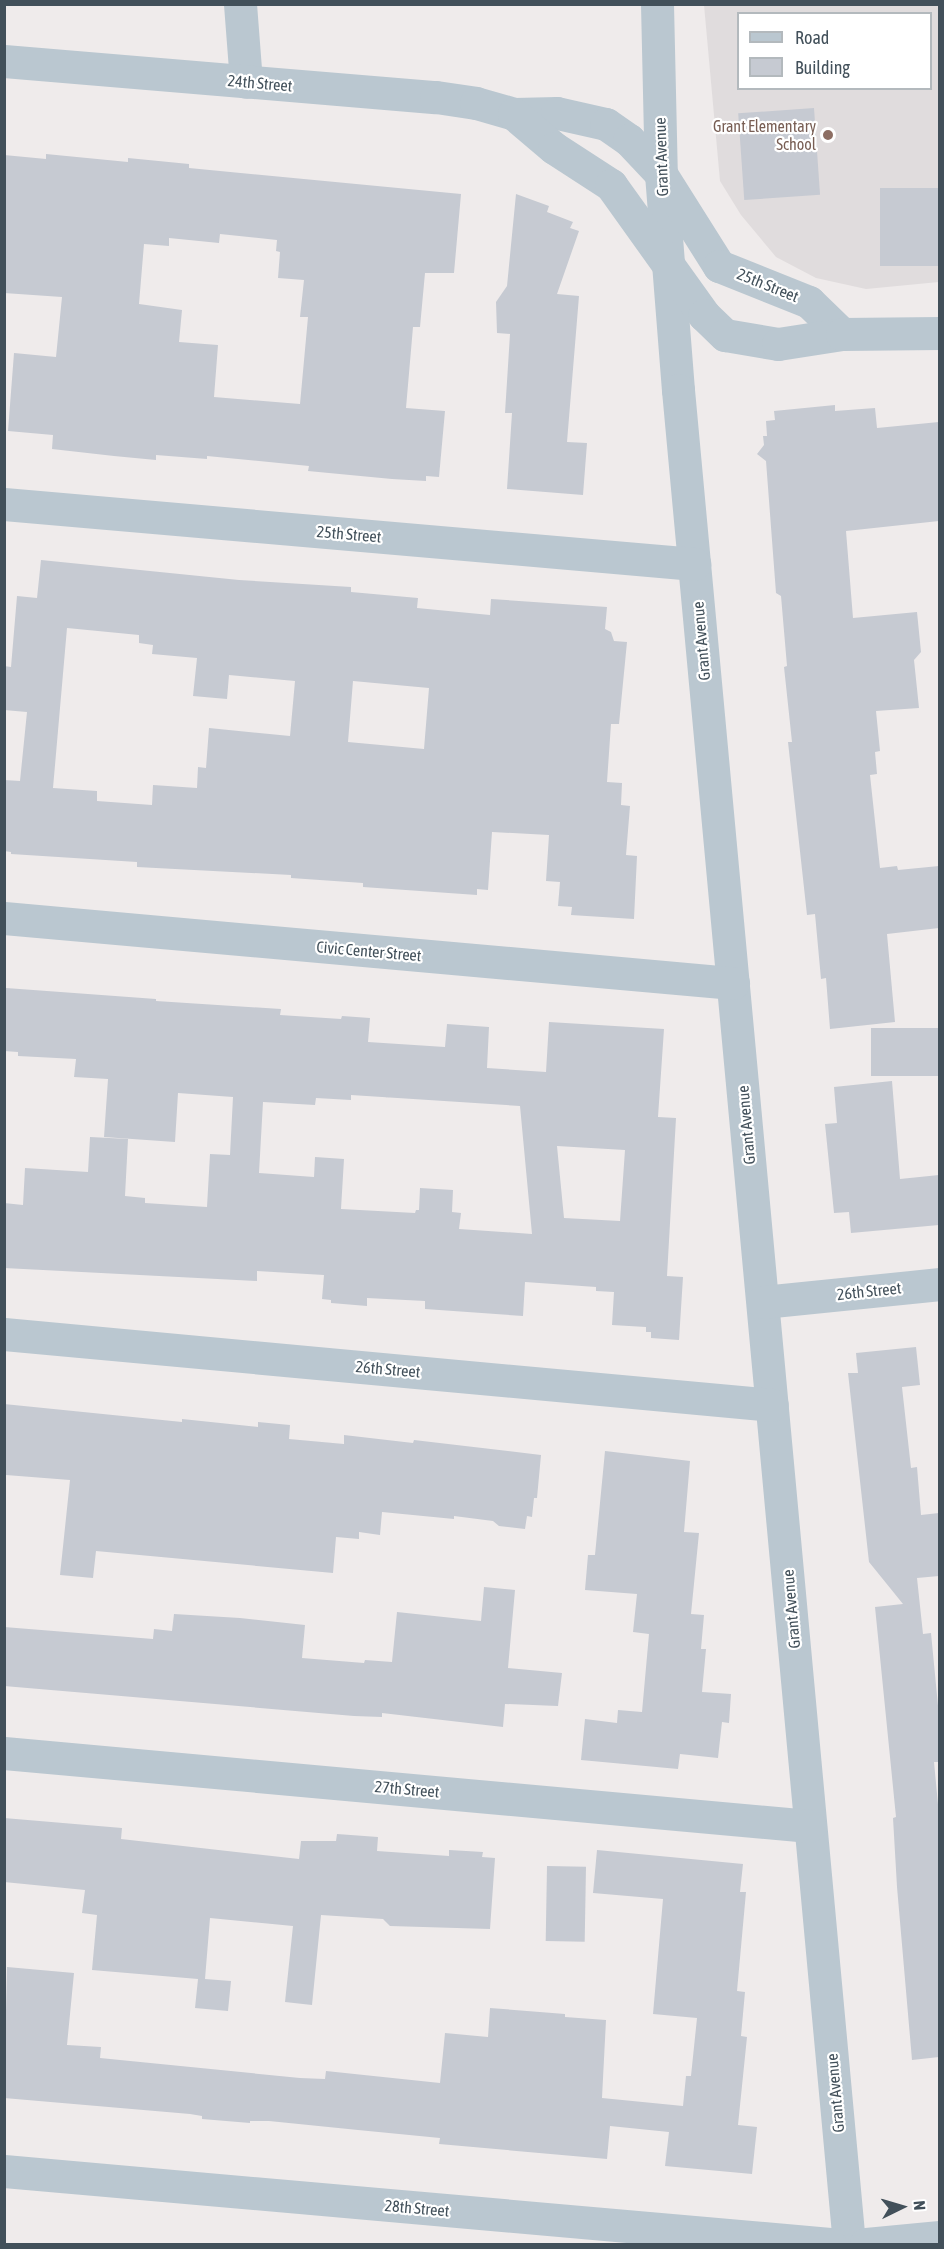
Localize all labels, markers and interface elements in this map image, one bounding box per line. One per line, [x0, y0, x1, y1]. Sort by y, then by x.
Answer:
legend [737, 12, 932, 90]
text: Road [795, 27, 829, 48]
text: Building [795, 57, 850, 78]
street label: 24th Street [227, 71, 293, 95]
place label: Grant Elementary School [713, 116, 816, 154]
street label: Grant Avenue [650, 117, 672, 197]
marker: Grant Elementary School [821, 128, 835, 142]
street label: 25th Street [734, 264, 802, 306]
street label: 25th Street [316, 522, 382, 546]
street label: Grant Avenue [688, 601, 714, 681]
street label: Civic Center Street [316, 937, 422, 965]
street label: Grant Avenue [733, 1085, 759, 1165]
street label: 26th Street [836, 1278, 902, 1304]
street label: 26th Street [355, 1357, 421, 1381]
street label: Grant Avenue [778, 1569, 804, 1649]
street label: 27th Street [374, 1777, 440, 1801]
street label: Grant Avenue [822, 2053, 848, 2133]
north arrow [872, 2177, 932, 2237]
street label: 28th Street [384, 2196, 450, 2220]
text: N [911, 2200, 929, 2211]

